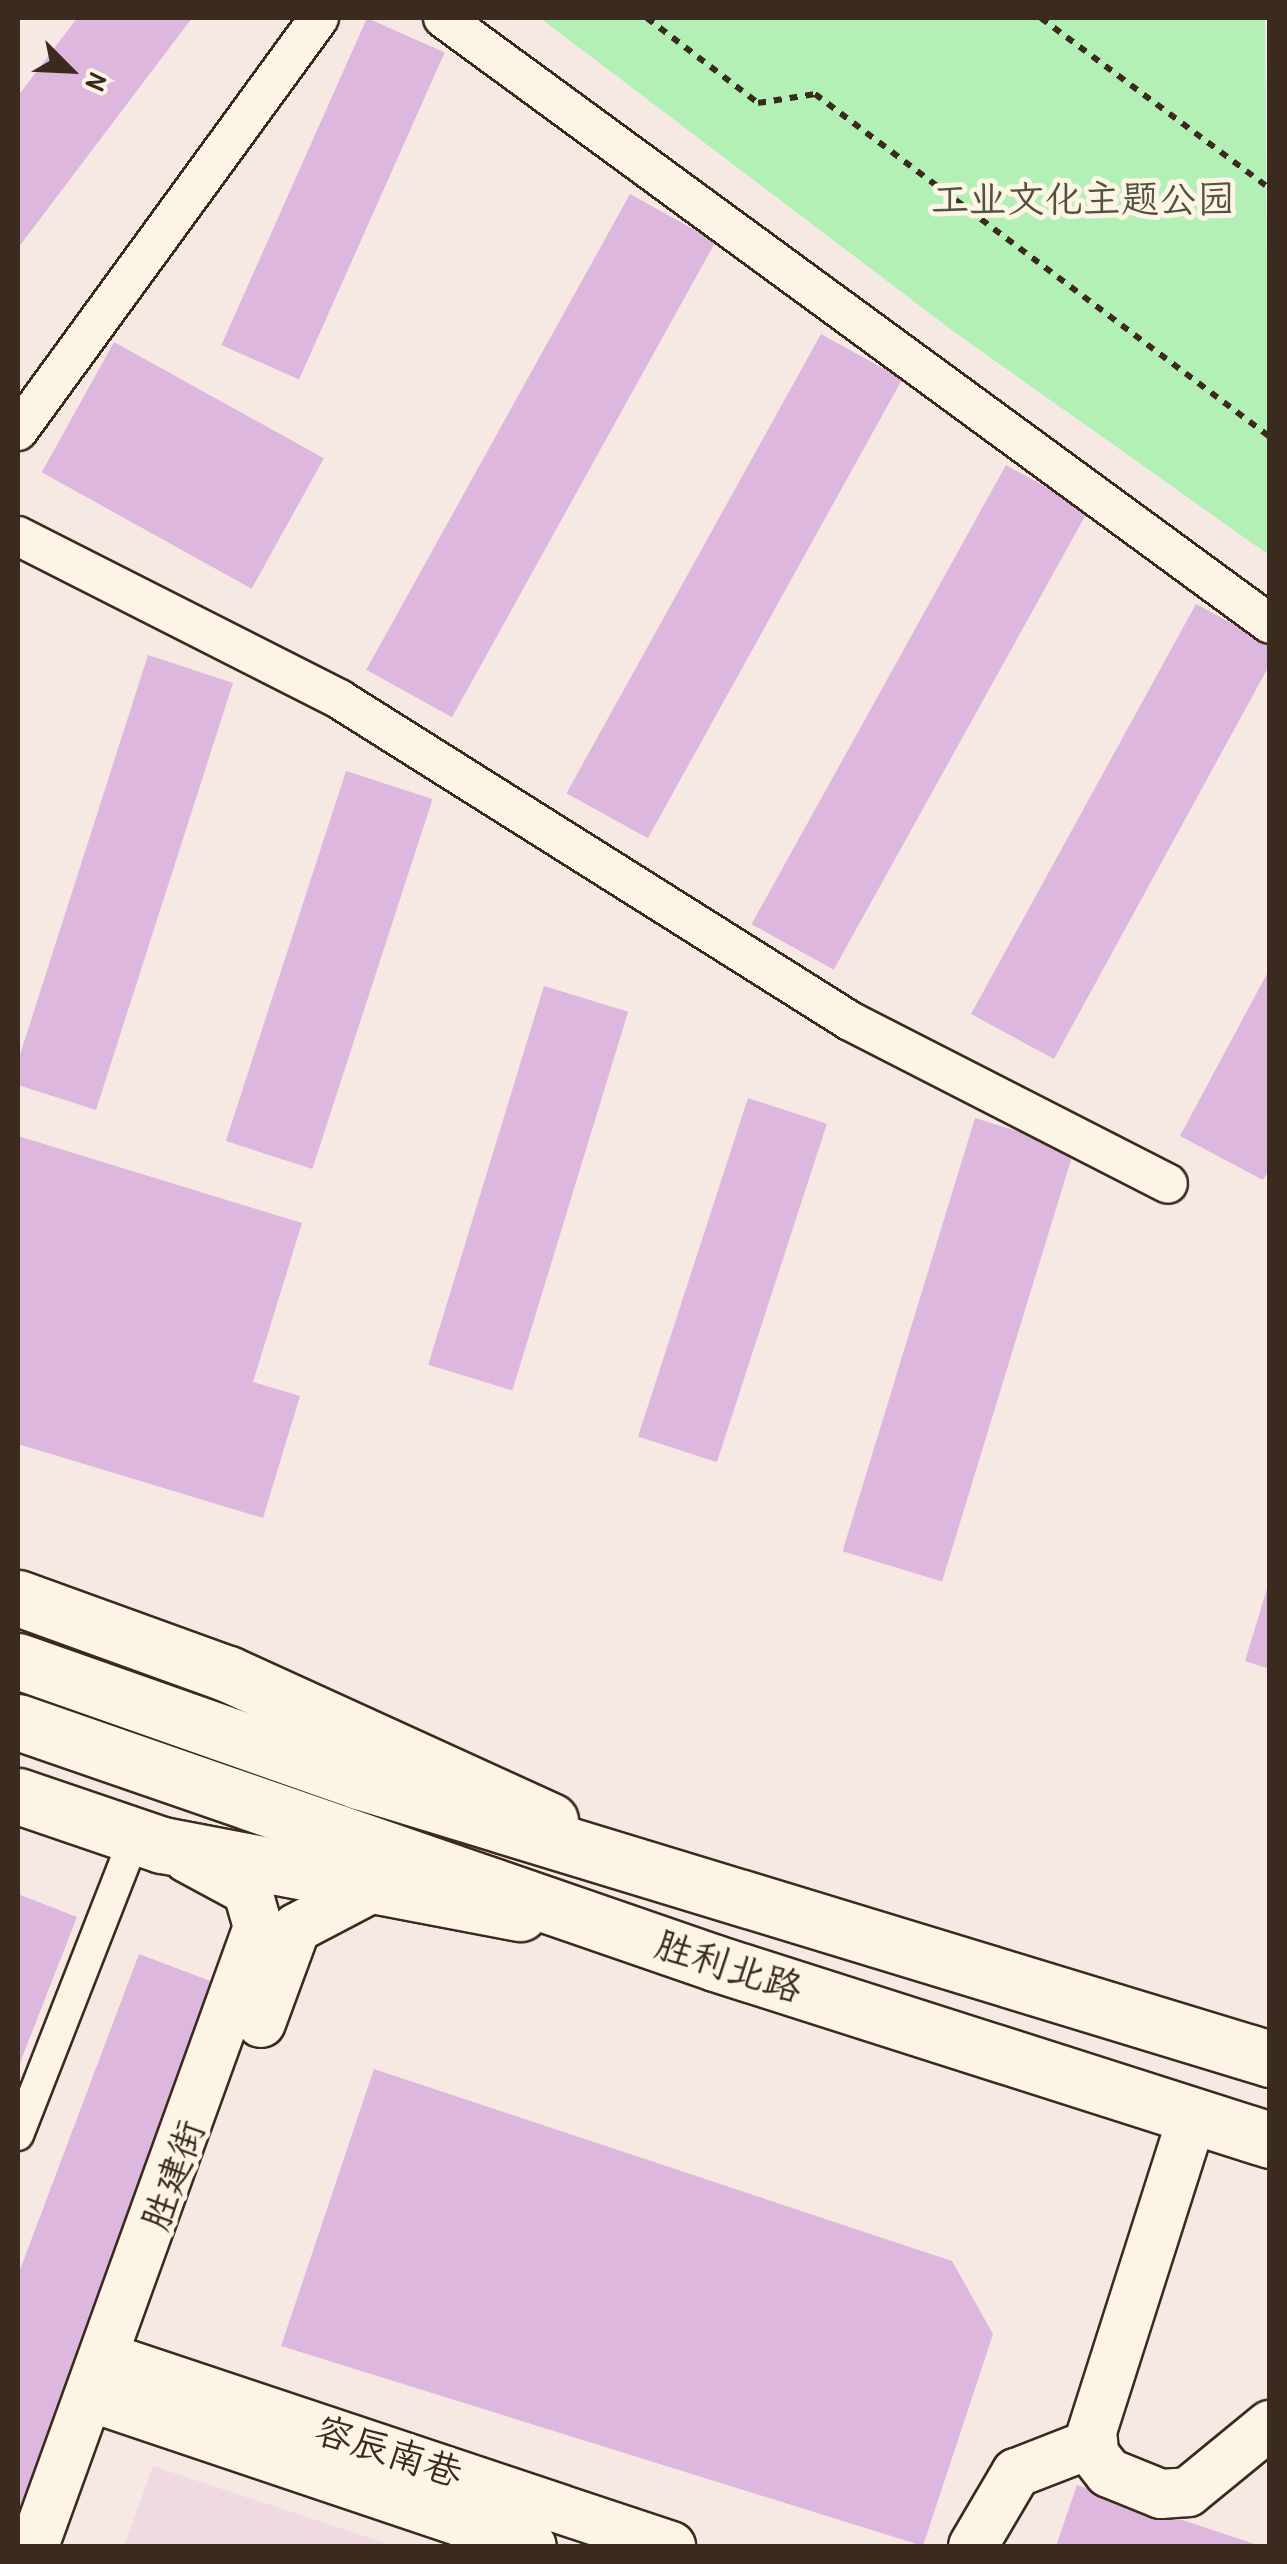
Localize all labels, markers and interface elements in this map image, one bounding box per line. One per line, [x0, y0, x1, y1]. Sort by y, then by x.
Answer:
north arrow [20, 20, 120, 120]
text: N [77, 68, 118, 97]
park label: 工业文化主题公园 [931, 176, 1235, 222]
street label: 胜利北路 [650, 1921, 808, 2011]
street label: 胜建街 [132, 2114, 214, 2236]
street label: 容辰南巷 [310, 2406, 468, 2496]

